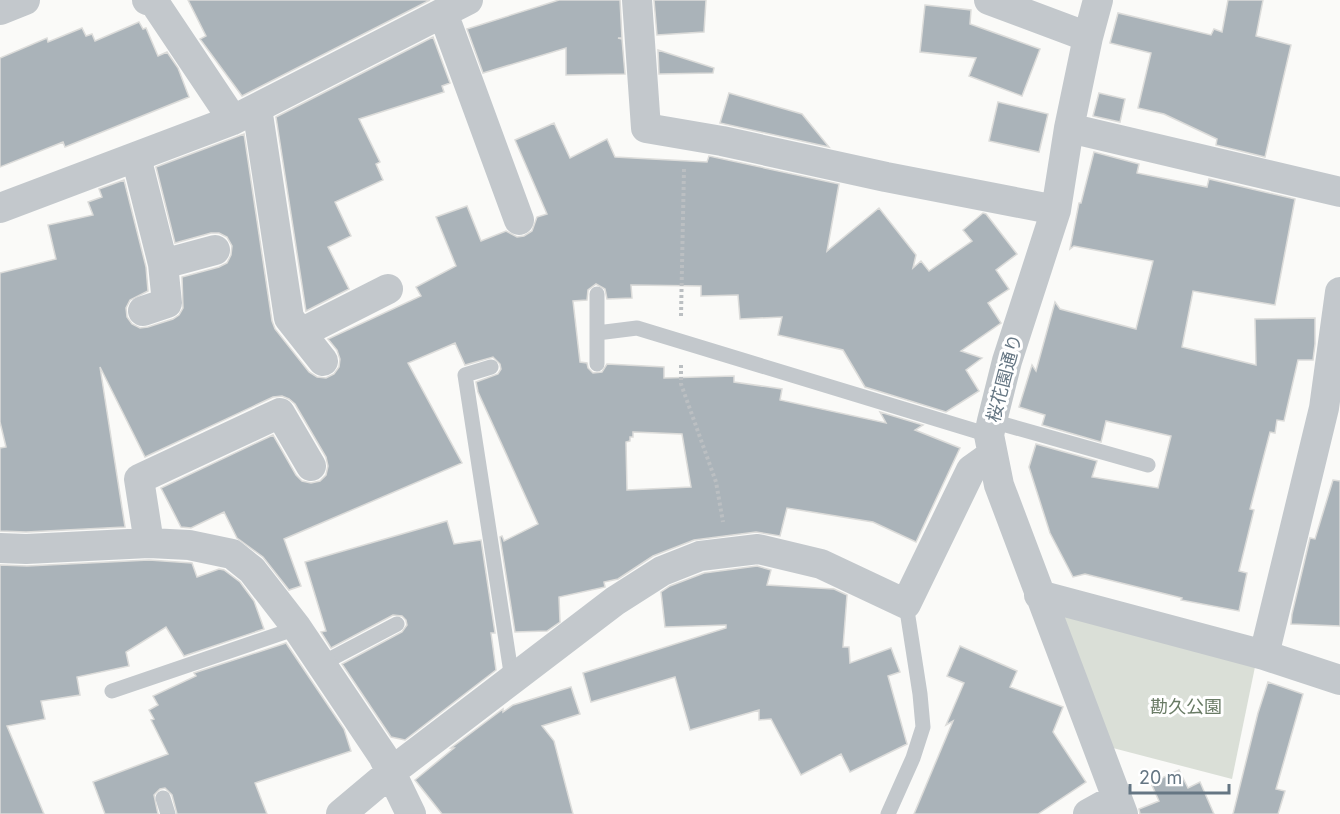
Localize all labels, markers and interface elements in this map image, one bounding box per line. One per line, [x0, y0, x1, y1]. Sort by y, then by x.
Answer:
street label: 桜花園通り [982, 332, 1026, 424]
park label: 勘久公園 [1150, 696, 1222, 717]
scale bar [1130, 757, 1229, 795]
text: 20 m [1139, 767, 1182, 788]

